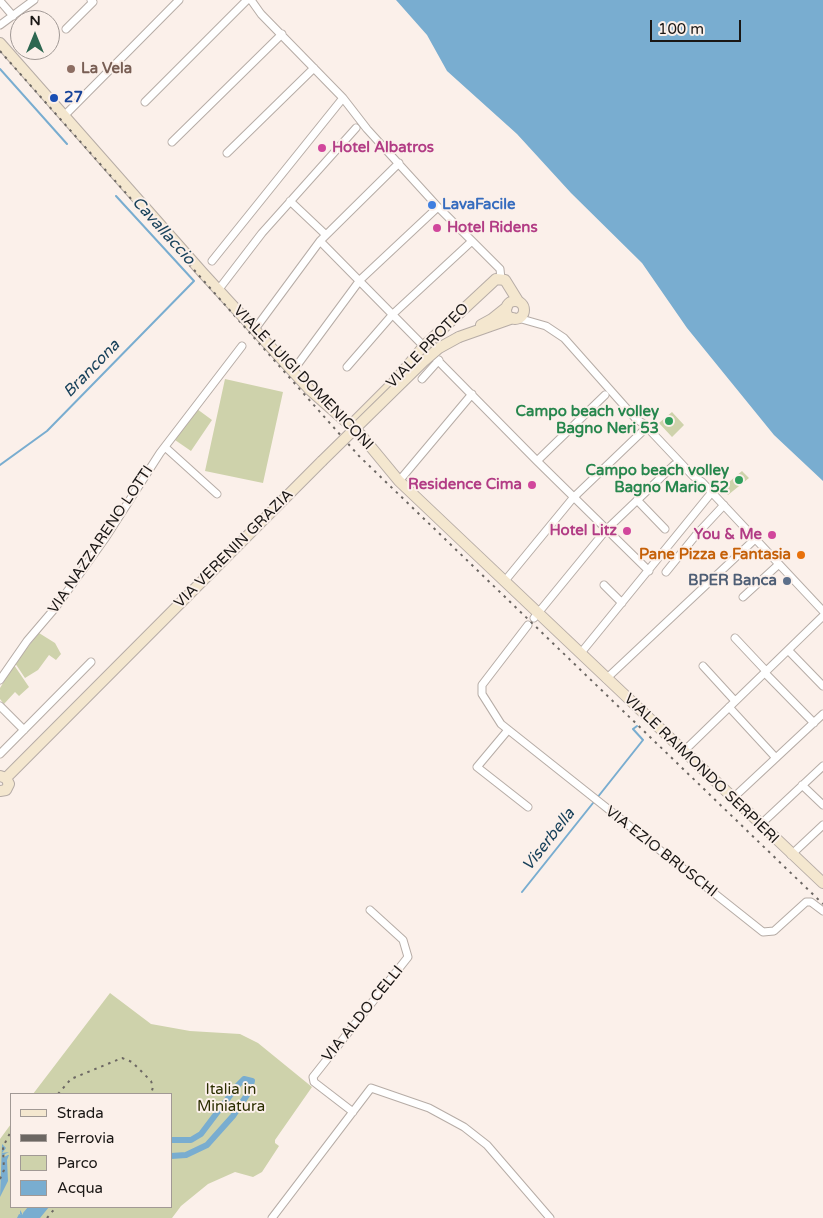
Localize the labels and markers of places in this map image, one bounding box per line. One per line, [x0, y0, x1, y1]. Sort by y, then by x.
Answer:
place label: La Vela [81, 60, 132, 78]
marker: La Vela [65, 63, 77, 75]
place label: 27 [64, 89, 83, 107]
marker: 27 [48, 92, 60, 104]
place label: Hotel Albatros [332, 139, 434, 157]
marker: Hotel Albatros [316, 142, 328, 154]
place label: LavaFacile [442, 196, 515, 214]
marker: LavaFacile [426, 199, 438, 211]
place label: Hotel Ridens [447, 219, 538, 237]
marker: Hotel Ridens [431, 222, 443, 234]
place label: Campo beach volley Bagno Neri 53 [516, 403, 659, 438]
marker: Campo beach volley Bagno Neri 53 [663, 415, 675, 427]
place label: Campo beach volley Bagno Mario 52 [586, 462, 729, 497]
marker: Campo beach volley Bagno Mario 52 [733, 474, 745, 486]
place label: Residence Cima [408, 476, 522, 494]
marker: Residence Cima [526, 479, 538, 491]
place label: Hotel Litz [550, 522, 617, 540]
marker: Hotel Litz [621, 525, 633, 537]
place label: You & Me [694, 526, 762, 544]
marker: You & Me [766, 529, 778, 541]
place label: Pane Pizza e Fantasia [639, 546, 791, 564]
marker: Pane Pizza e Fantasia [795, 549, 807, 561]
place label: BPER Banca [688, 572, 777, 590]
marker: BPER Banca [781, 575, 793, 587]

